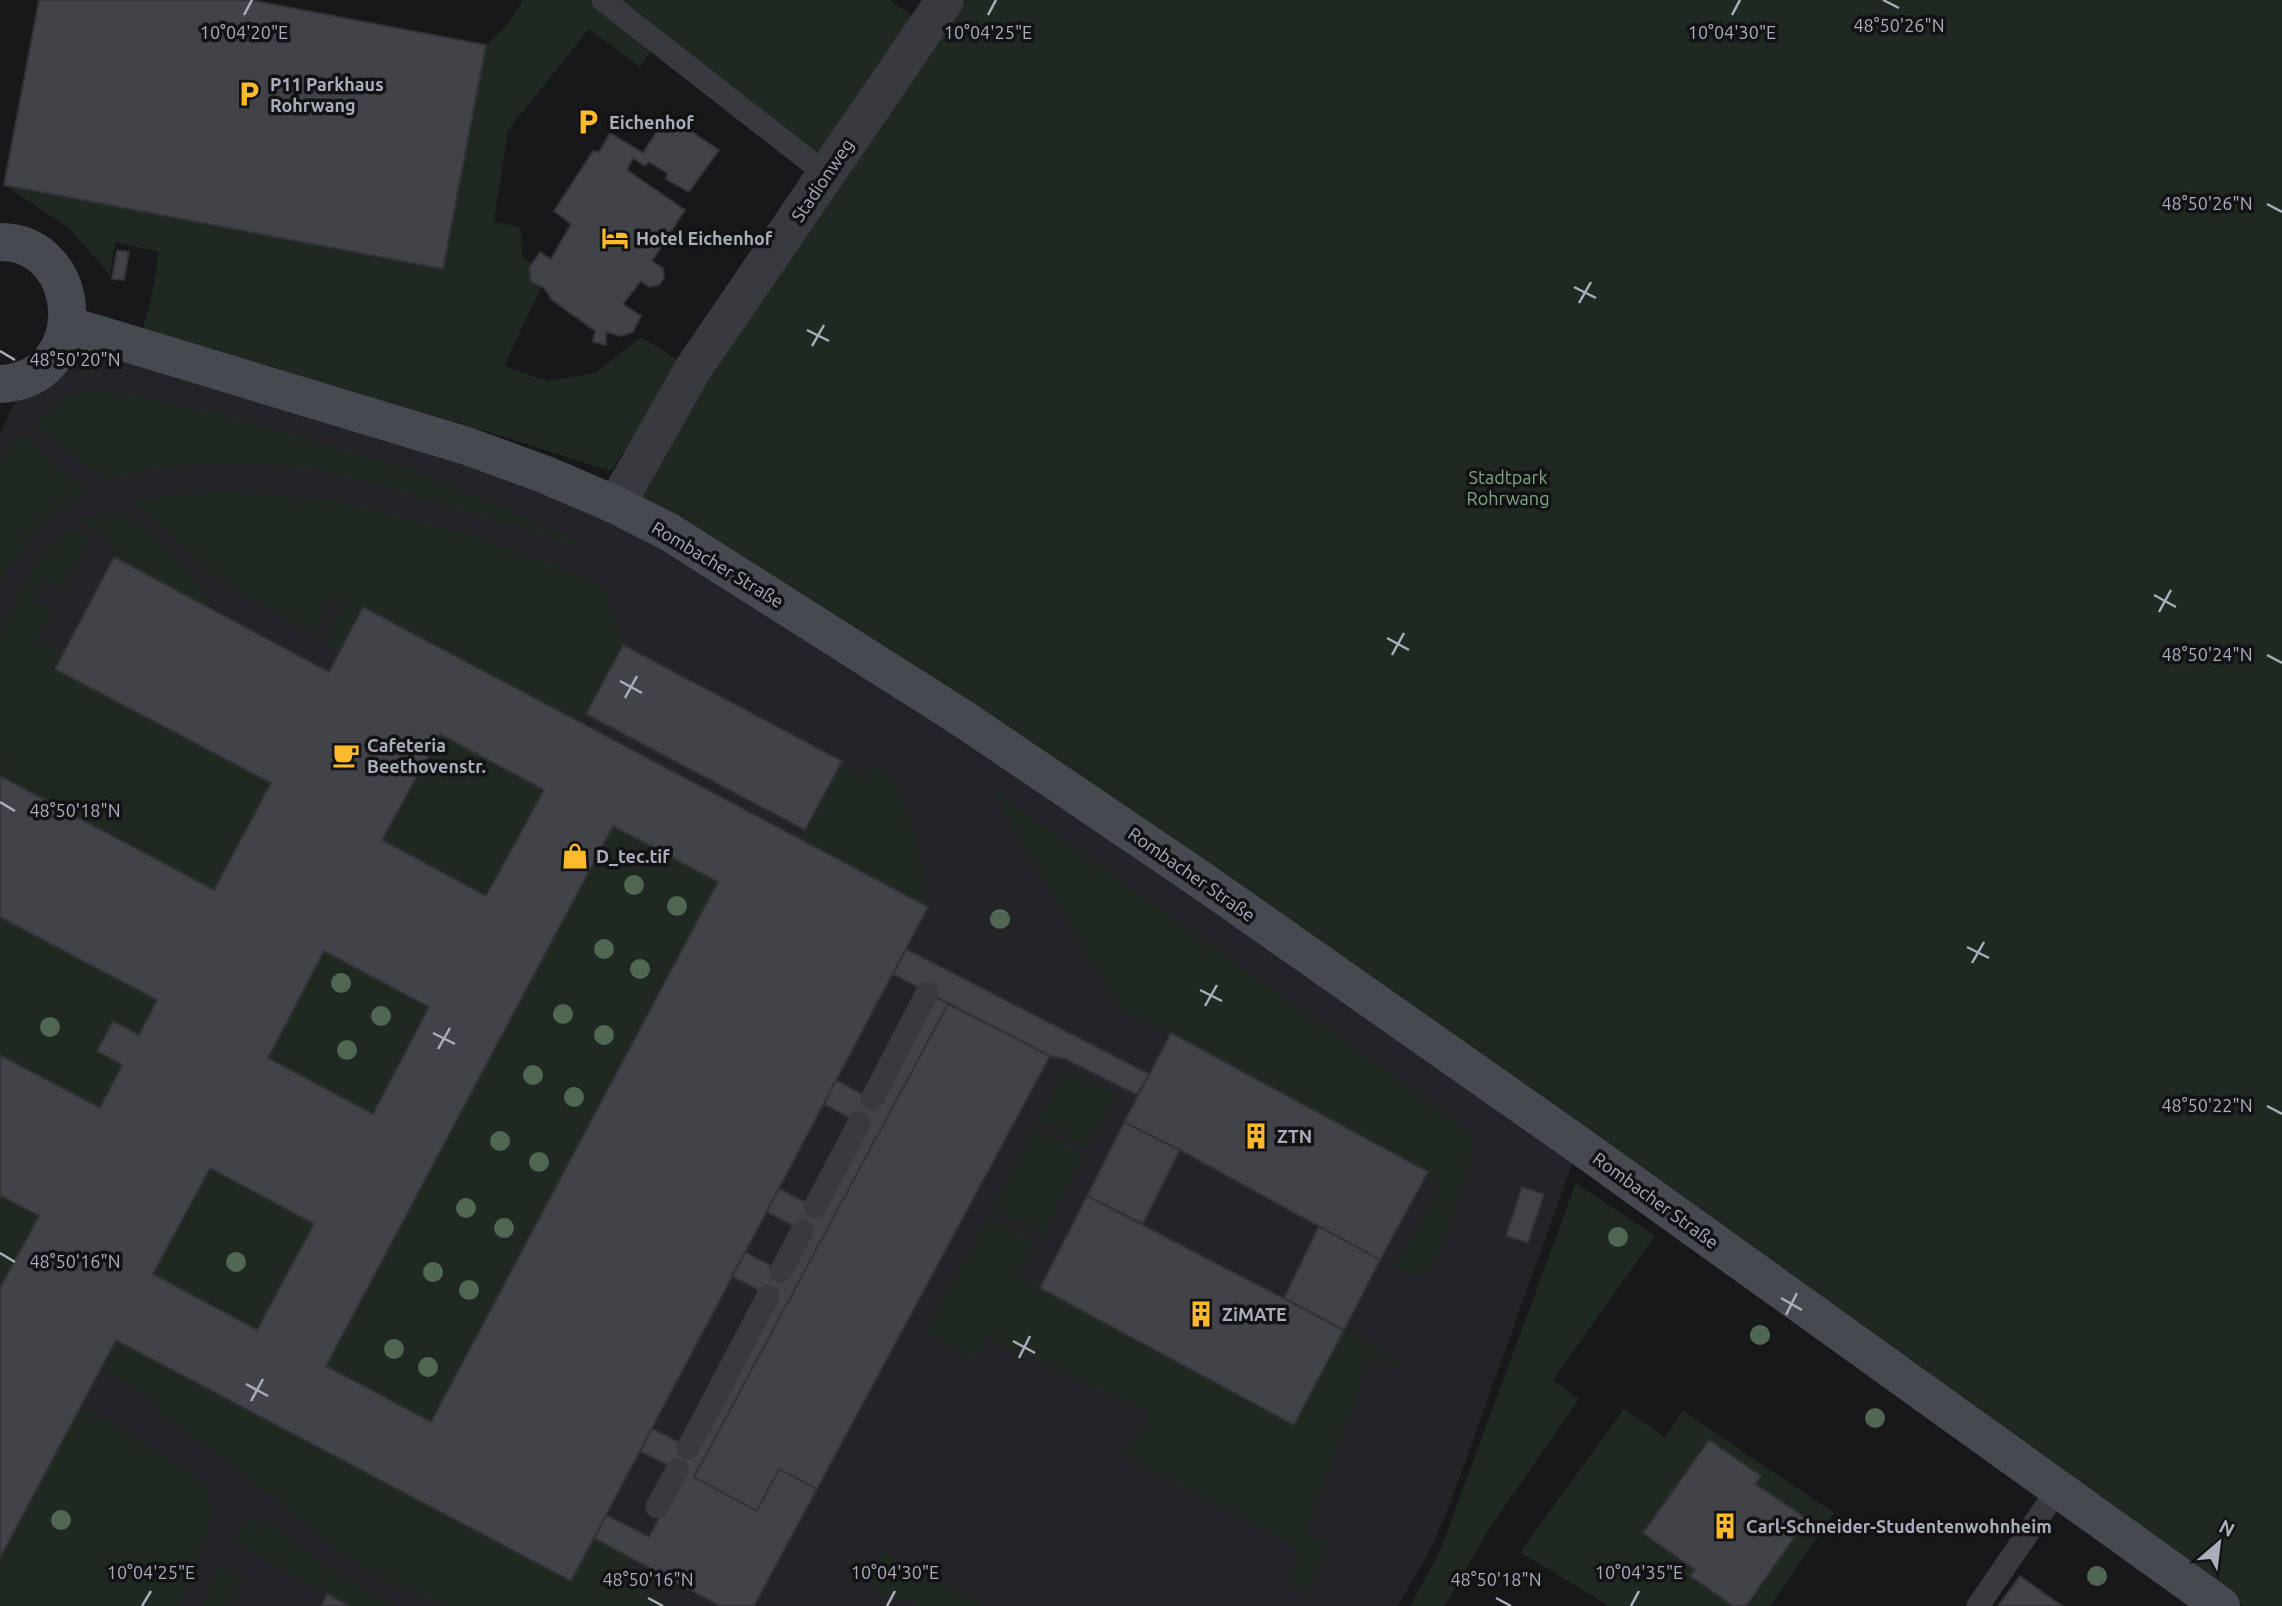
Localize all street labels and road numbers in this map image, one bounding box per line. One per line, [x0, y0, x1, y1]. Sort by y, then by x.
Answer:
street label: Stadionweg [787, 135, 857, 225]
street label: Rombacher Straße [649, 517, 787, 611]
street label: Rombacher Straße [1125, 823, 1259, 925]
street label: Rombacher Straße [1589, 1148, 1723, 1252]

